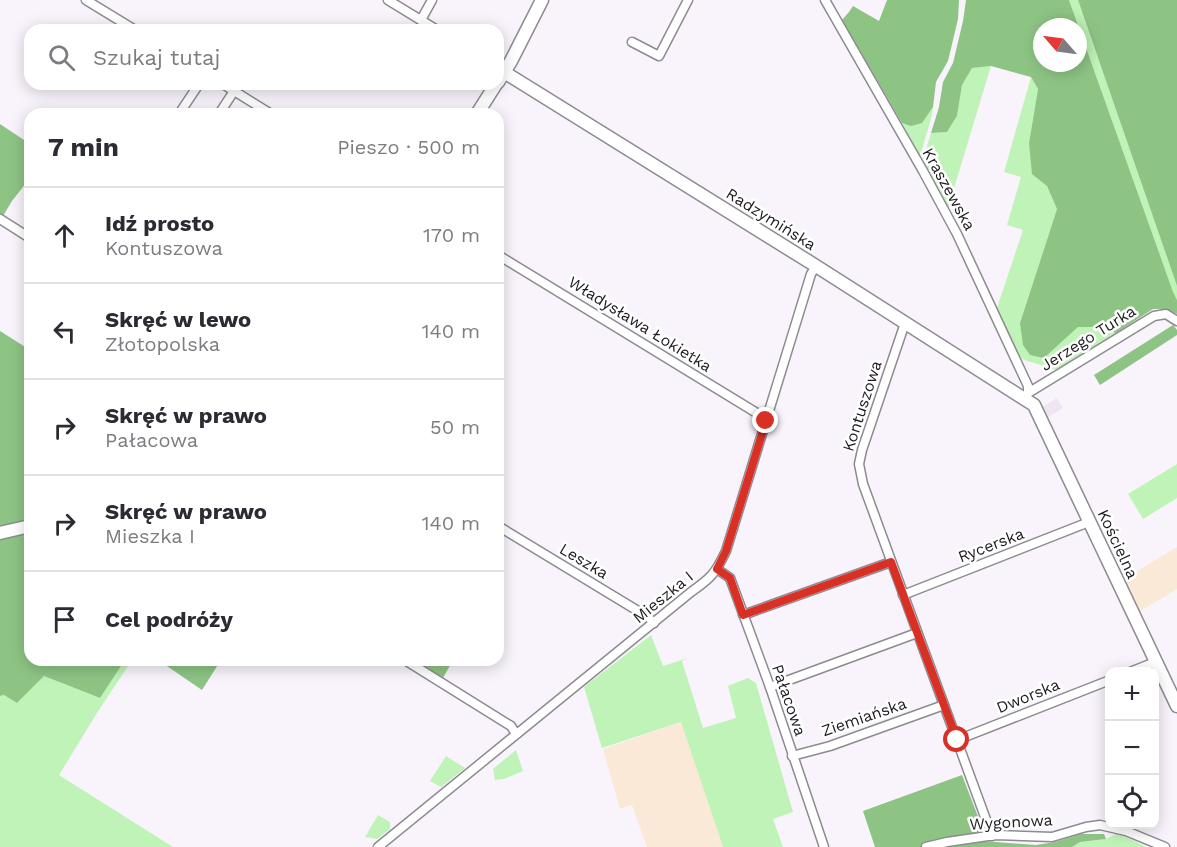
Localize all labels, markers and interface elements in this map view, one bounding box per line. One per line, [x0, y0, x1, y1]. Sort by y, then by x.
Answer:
north arrow [1033, 18, 1087, 72]
search box [24, 24, 504, 90]
icon: search [45, 41, 78, 74]
text: Szukaj tutaj [93, 45, 220, 70]
text: 7 min [48, 132, 119, 162]
text: Pieszo · 500 m [337, 135, 480, 159]
street label: Kraszewska [919, 144, 979, 234]
street label: Radzymińska [723, 184, 819, 254]
text: Idź prosto [105, 211, 214, 236]
icon: ahead [48, 219, 81, 252]
text: 170 m [423, 223, 480, 247]
text: Kontuszowa [105, 236, 223, 260]
street label: Władysława Łokietka [565, 272, 715, 376]
street label: Jerzego Turka [1037, 301, 1139, 375]
text: Skręć w lewo [105, 307, 251, 332]
icon: left [48, 315, 81, 348]
text: 140 m [422, 319, 480, 343]
text: Złotopolska [105, 332, 220, 356]
street label: Kontuszowa [838, 358, 886, 454]
text: Skręć w prawo [105, 403, 267, 428]
route end [752, 407, 778, 433]
icon: right [48, 411, 81, 444]
text: 50 m [430, 415, 480, 439]
text: Pałacowa [105, 428, 198, 452]
text: Skręć w prawo [105, 499, 267, 524]
street label: Kościelna [1094, 506, 1142, 582]
icon: right [48, 507, 81, 540]
text: 140 m [422, 511, 480, 535]
text: Mieszka I [105, 524, 195, 548]
street label: Rycerska [955, 524, 1027, 566]
street label: Leszka [556, 539, 612, 583]
street label: Mieszka I [629, 567, 697, 627]
icon: arrive [48, 603, 81, 636]
text: Cel podróży [105, 607, 233, 632]
street label: Pałacowa [768, 662, 810, 738]
map controls [1105, 667, 1159, 829]
button: + [1105, 667, 1159, 721]
street label: Dworska [994, 675, 1062, 717]
street label: Ziemiańska [819, 694, 909, 740]
button: − [1105, 721, 1159, 775]
route start [943, 726, 969, 752]
button: locate [1105, 775, 1159, 829]
street label: Wygonowa [969, 810, 1053, 834]

